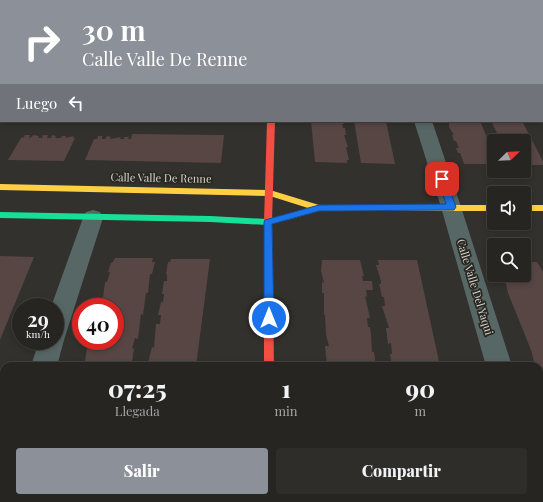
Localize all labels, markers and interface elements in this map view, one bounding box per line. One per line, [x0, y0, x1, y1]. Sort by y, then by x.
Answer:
text: 30 m [82, 11, 146, 48]
icon: right [16, 16, 68, 68]
text: Calle Valle De Renne [82, 47, 247, 71]
icon: left [65, 92, 87, 114]
text: Luego [16, 93, 57, 113]
north arrow [487, 134, 531, 178]
map controls [487, 134, 531, 282]
pin [425, 162, 459, 196]
icon: arrive [431, 168, 453, 190]
street label: Calle Valle De Renne [110, 169, 212, 186]
button: sound [487, 186, 531, 230]
street label: Calle Valle Del Yaqui [454, 237, 497, 337]
button: search [487, 238, 531, 282]
position arrow [248, 297, 290, 339]
speed limit sign: 40 [72, 298, 124, 350]
text: 29 [27, 305, 49, 332]
text: km/h [26, 327, 50, 341]
text: 07:25 [108, 372, 167, 404]
text: 1 [281, 372, 291, 404]
text: 90 [406, 372, 435, 404]
text: Llegada [115, 402, 160, 419]
text: min [275, 402, 298, 419]
text: m [415, 402, 426, 419]
button: Salir [16, 448, 268, 494]
button: Compartir [276, 448, 527, 494]

